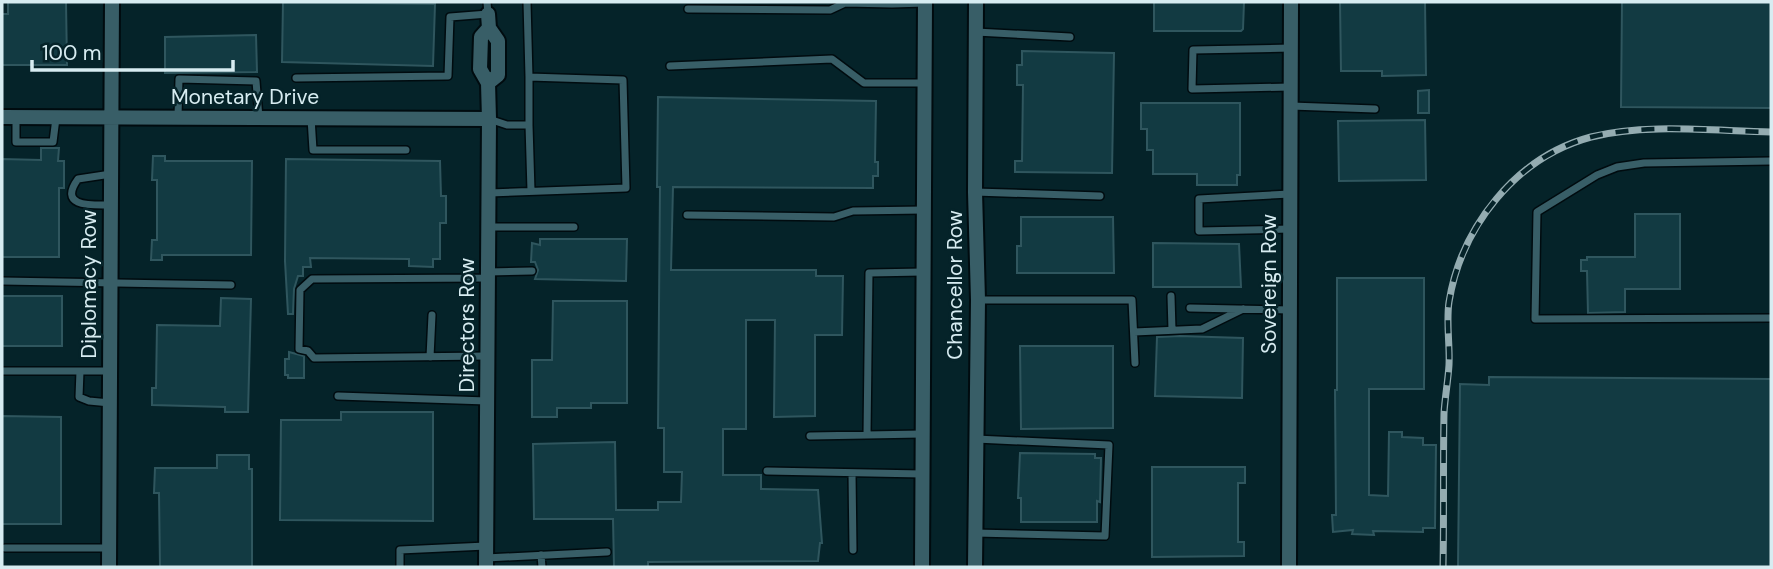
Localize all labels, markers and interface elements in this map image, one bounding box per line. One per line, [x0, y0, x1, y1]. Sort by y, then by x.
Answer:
scale bar [32, 28, 233, 72]
text: 100 m [42, 39, 102, 67]
street label: Monetary Drive [171, 83, 319, 111]
street label: Diplomacy Row [75, 209, 103, 359]
street label: Chancellor Row [941, 210, 969, 360]
street label: Sovereign Row [1255, 214, 1283, 354]
street label: Directors Row [453, 258, 481, 392]

